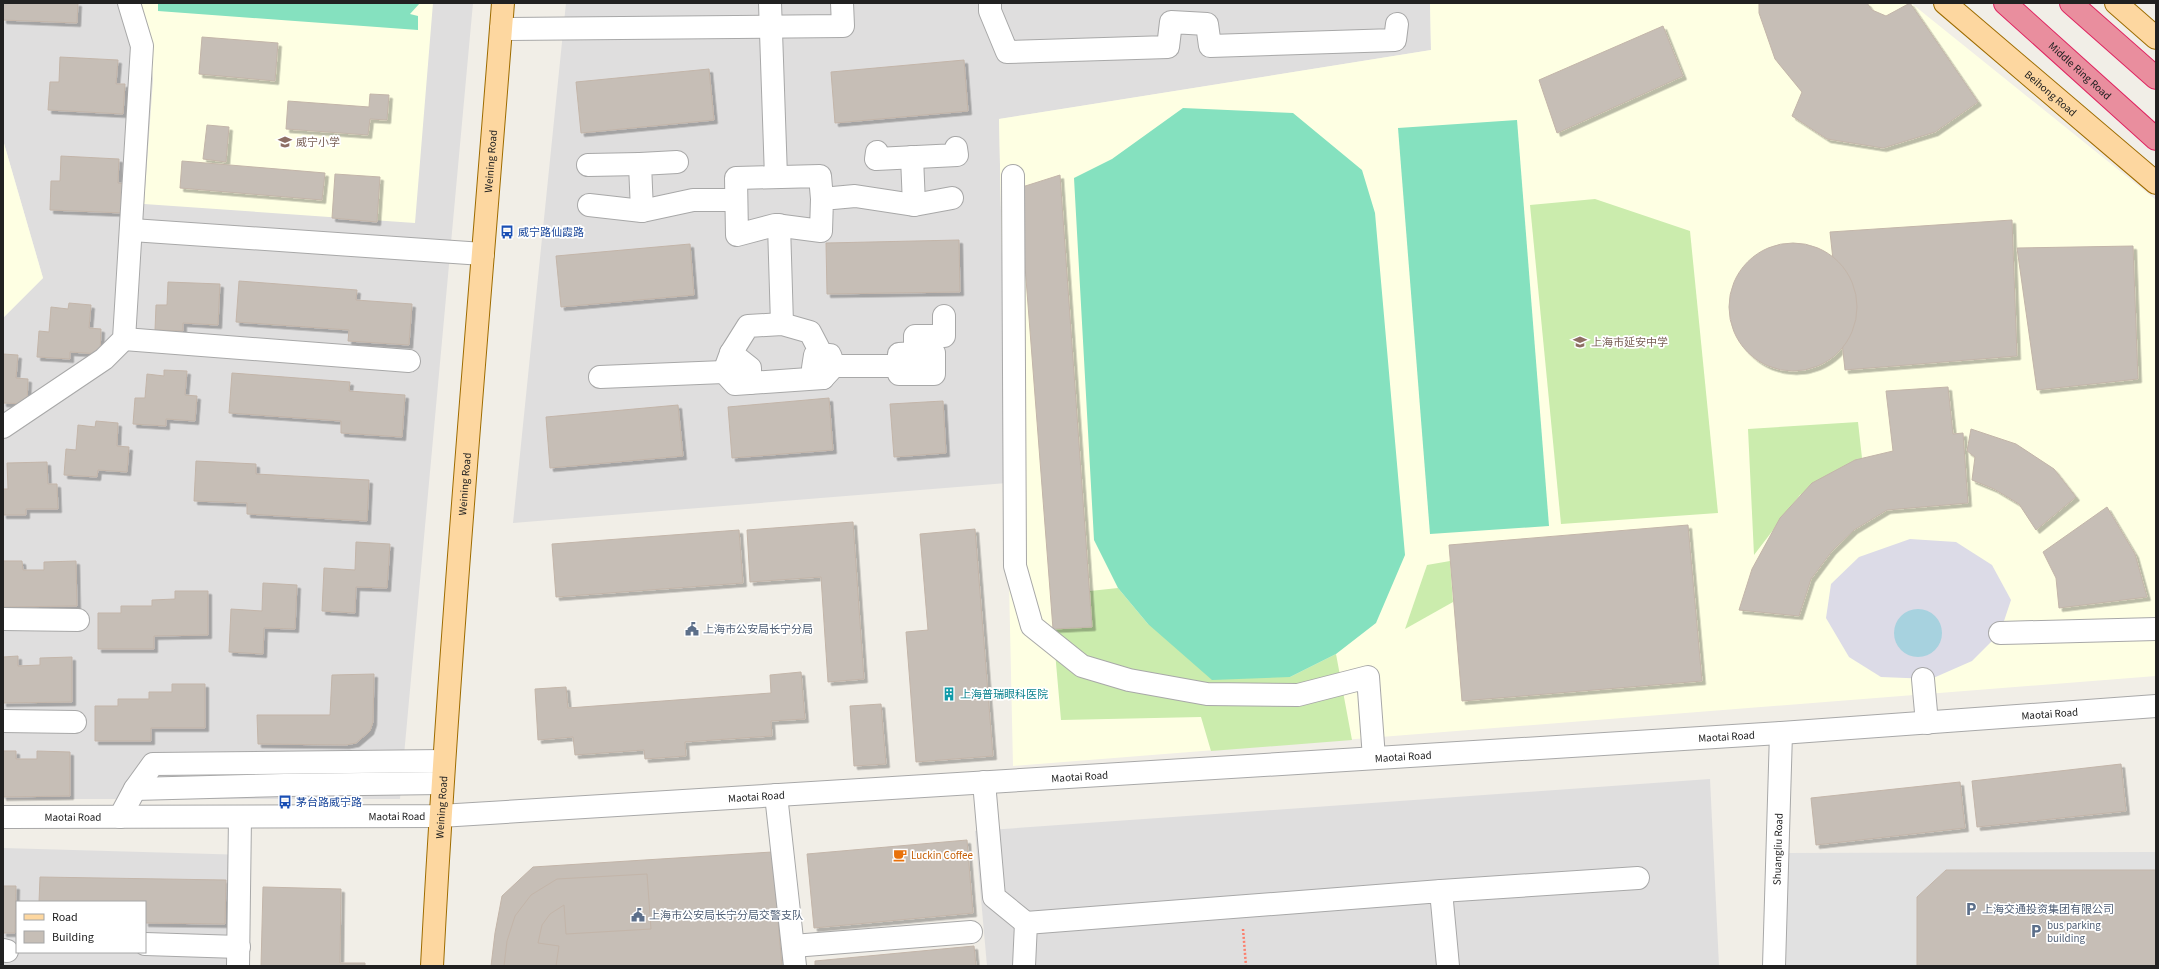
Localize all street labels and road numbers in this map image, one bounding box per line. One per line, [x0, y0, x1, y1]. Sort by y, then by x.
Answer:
street label: Middle Ring Road [2045, 39, 2114, 103]
street label: Beihong Road [2021, 67, 2080, 120]
street label: Weining Road [481, 129, 501, 193]
street label: Weining Road [455, 452, 475, 516]
street label: Maotai Road [2021, 705, 2079, 724]
street label: Maotai Road [1698, 728, 1755, 746]
street label: Maotai Road [1374, 748, 1432, 766]
street label: Maotai Road [1051, 768, 1109, 786]
street label: Weining Road [432, 775, 451, 839]
street label: Maotai Road [728, 788, 785, 806]
street label: Maotai Road [369, 809, 425, 824]
street label: Maotai Road [45, 810, 101, 825]
street label: Shuangliu Road [1769, 813, 1787, 885]

